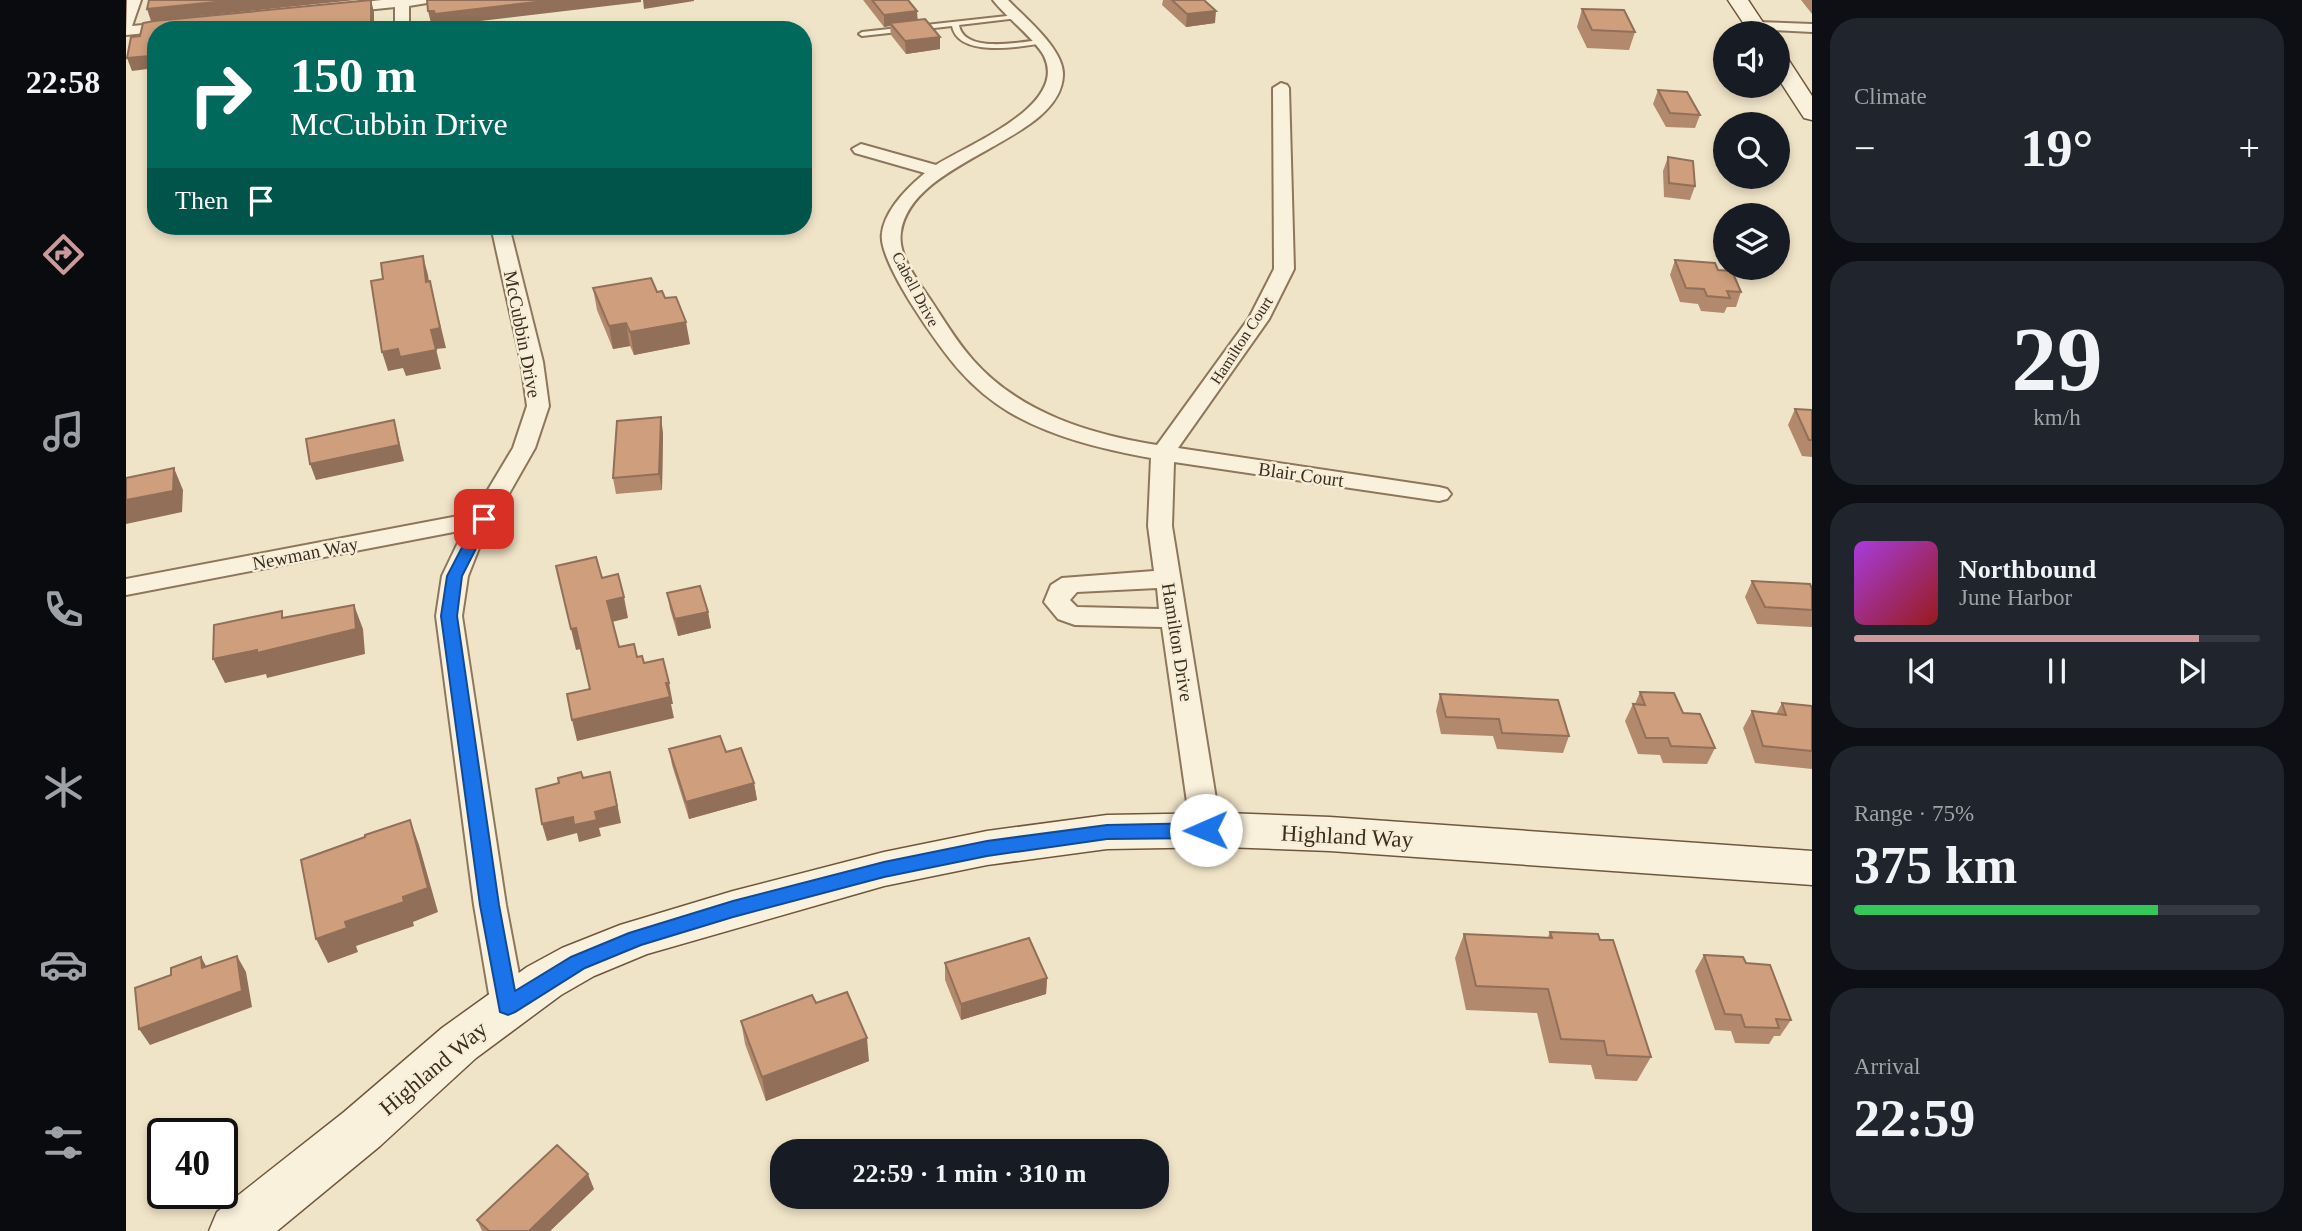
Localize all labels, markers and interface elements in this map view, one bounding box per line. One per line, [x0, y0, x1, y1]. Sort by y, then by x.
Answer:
map controls [1713, 21, 1790, 280]
button: sound [1713, 21, 1790, 98]
text: 150 m [290, 48, 417, 103]
icon: right [175, 49, 266, 140]
text: 22:58 [26, 64, 100, 100]
text: Climate [1854, 84, 1927, 109]
text: McCubbin Drive [290, 106, 508, 142]
button: search [1713, 112, 1790, 189]
text: 19° [2021, 120, 2093, 177]
text: − [1854, 127, 1875, 169]
text: + [2239, 127, 2260, 169]
icon: arrive [242, 182, 280, 220]
text: Then [175, 186, 228, 215]
button: layers [1713, 203, 1790, 280]
icon: directions [39, 230, 88, 279]
street label: Cabell Drive [889, 249, 942, 330]
street label: McCubbin Drive [500, 269, 545, 400]
street label: Hamilton Court [1207, 293, 1276, 387]
text: 29 [2012, 309, 2103, 410]
text: km/h [2033, 405, 2081, 430]
icon: music [39, 407, 88, 456]
street label: Blair Court [1257, 458, 1346, 491]
pin [454, 489, 514, 549]
icon: arrive [465, 500, 503, 538]
street label: Newman Way [250, 533, 360, 574]
text: Northbound [1959, 555, 2096, 584]
street label: Hamilton Drive [1158, 581, 1197, 703]
icon: phone [39, 585, 88, 634]
text: June Harbor [1959, 585, 2072, 610]
icon: previous [1903, 652, 1941, 690]
icon: pause [2038, 652, 2076, 690]
icon: next [2173, 652, 2211, 690]
icon: climate [39, 763, 88, 812]
position arrow [1169, 793, 1243, 867]
text: Range · 75% [1854, 801, 1974, 826]
street label: Highland Way [1280, 821, 1414, 852]
text: 375 km [1854, 837, 2017, 894]
icon: car [39, 940, 88, 989]
street label: Highland Way [375, 1016, 492, 1121]
text: Arrival [1854, 1054, 1920, 1079]
text: 22:59 [1854, 1090, 1975, 1147]
icon: filters [39, 1118, 88, 1167]
speed limit sign: 40 [147, 1118, 238, 1209]
text: 22:59 · 1 min · 310 m [853, 1159, 1087, 1188]

